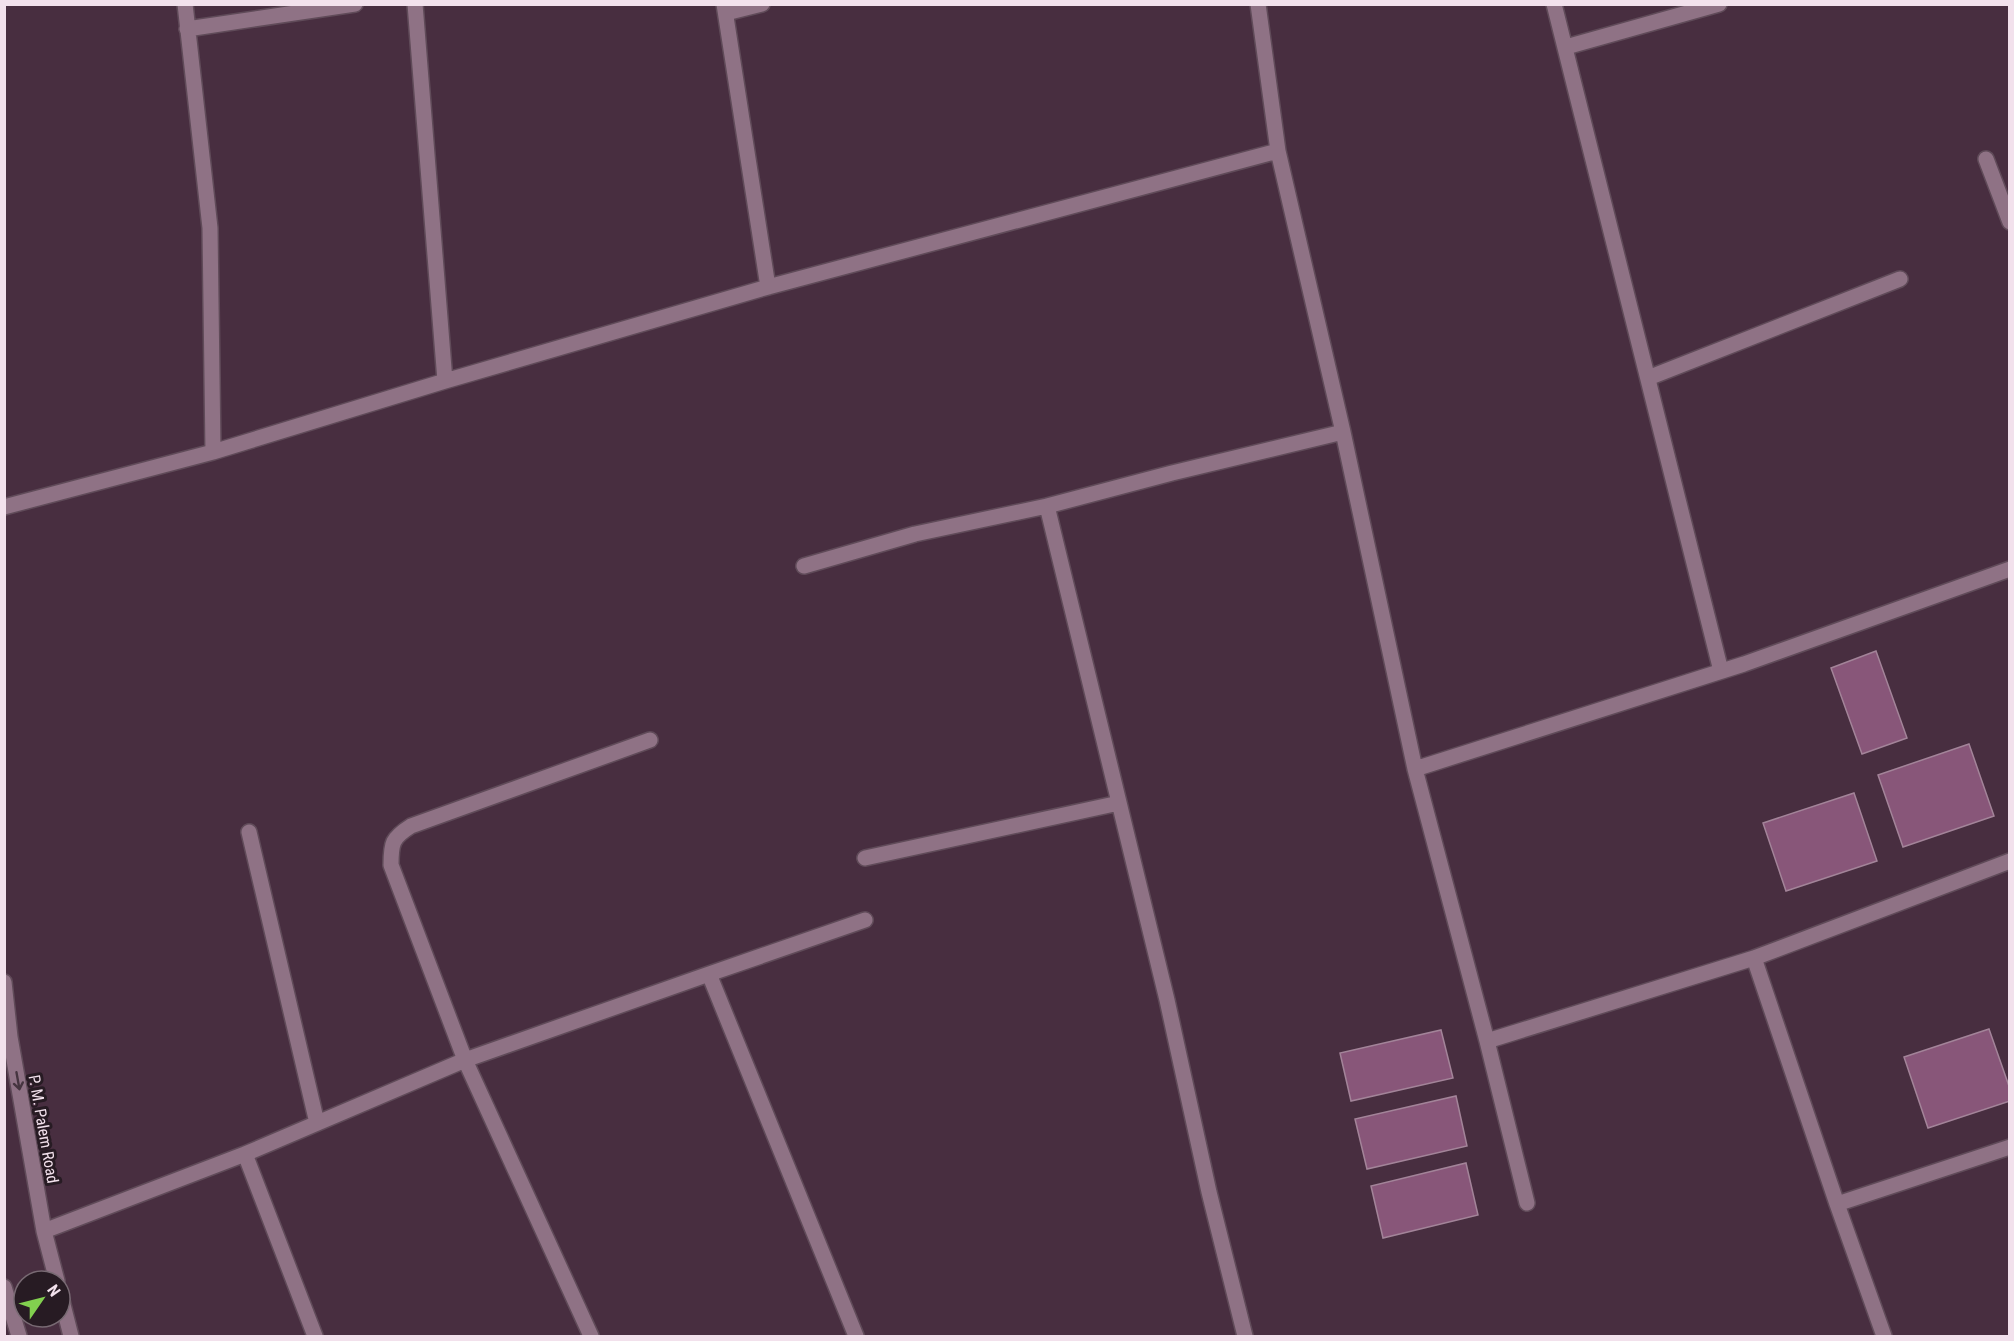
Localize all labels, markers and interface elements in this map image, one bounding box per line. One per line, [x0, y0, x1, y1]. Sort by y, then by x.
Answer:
one-way arrow [12, 1071, 23, 1090]
street label: P. M. Palem Road [25, 1073, 62, 1185]
north arrow [12, 1269, 72, 1329]
text: N [43, 1281, 64, 1300]

